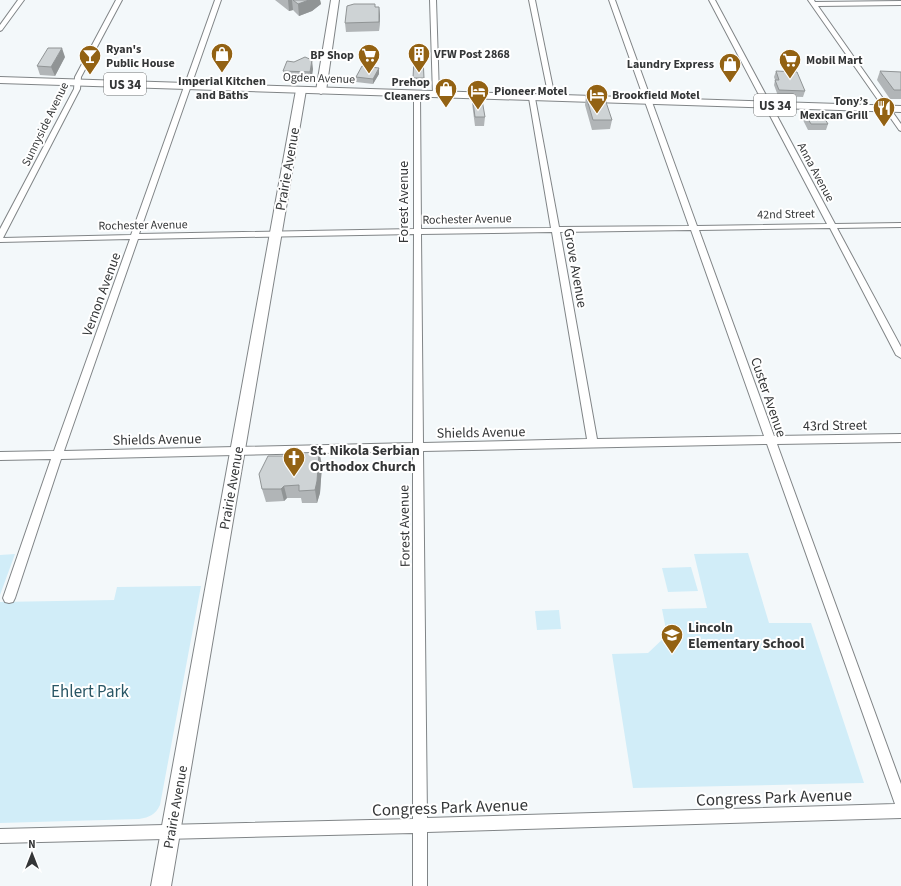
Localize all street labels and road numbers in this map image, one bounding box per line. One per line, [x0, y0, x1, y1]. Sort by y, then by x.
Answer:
street label: Ogden Avenue [282, 69, 356, 88]
road number: US 34 [104, 73, 146, 95]
street label: Sunnyside Avenue [18, 79, 73, 169]
road number: US 34 [754, 94, 796, 116]
street label: Prairie Avenue [271, 126, 305, 212]
street label: Anna Avenue [793, 140, 838, 205]
street label: Forest Avenue [394, 161, 414, 243]
street label: 42nd Street [757, 205, 815, 224]
street label: Rochester Avenue [422, 210, 512, 229]
street label: Rochester Avenue [98, 216, 188, 235]
street label: Grove Avenue [558, 227, 592, 309]
street label: Vernon Avenue [78, 250, 126, 339]
street label: Custer Avenue [745, 355, 791, 440]
street label: 43rd Street [803, 415, 868, 437]
street label: Shields Avenue [437, 422, 526, 444]
street label: Shields Avenue [113, 429, 202, 451]
street label: Prairie Avenue [215, 445, 249, 531]
street label: Forest Avenue [394, 485, 416, 567]
street label: Prairie Avenue [159, 764, 193, 850]
street label: Congress Park Avenue [696, 783, 852, 813]
street label: Congress Park Avenue [372, 793, 528, 823]

